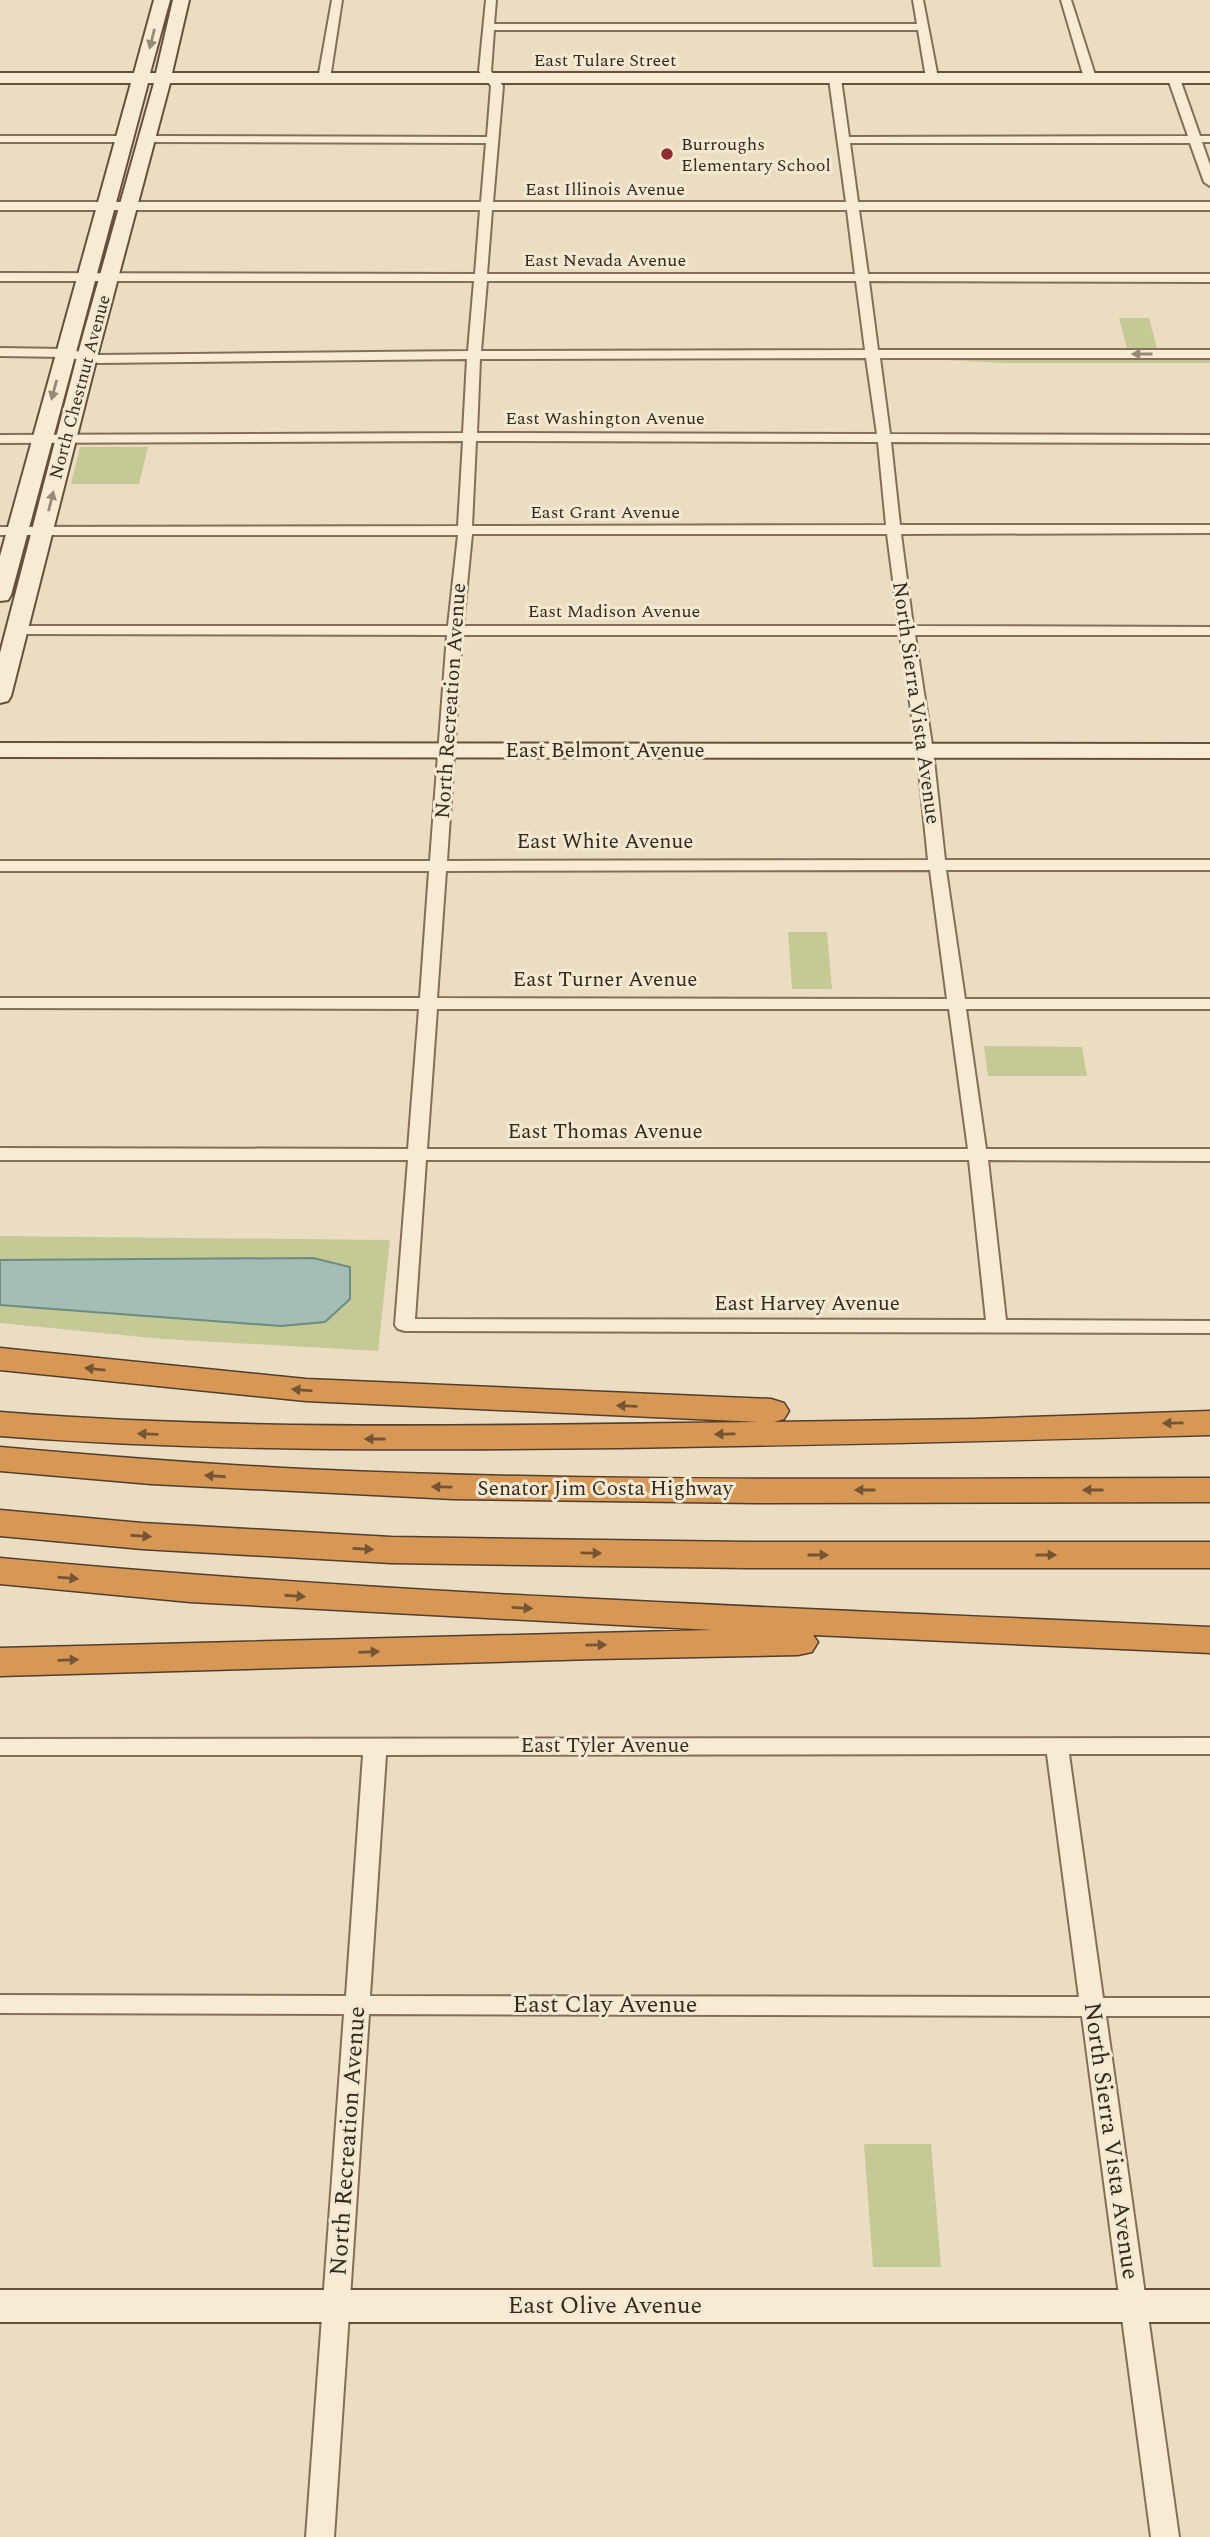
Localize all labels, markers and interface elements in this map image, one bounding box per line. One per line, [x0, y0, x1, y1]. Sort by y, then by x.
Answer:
one-way arrow [146, 28, 157, 50]
street label: East Tulare Street [534, 47, 676, 74]
place label: Burroughs Elementary School [681, 131, 831, 179]
marker: Burroughs Elementary School [659, 146, 675, 162]
street label: East Illinois Avenue [525, 176, 685, 203]
street label: East Nevada Avenue [524, 247, 686, 274]
street label: North Chestnut Avenue [42, 292, 118, 482]
one-way arrow [1131, 348, 1153, 360]
one-way arrow [48, 380, 59, 402]
street label: East Washington Avenue [505, 405, 705, 432]
one-way arrow [46, 490, 57, 512]
street label: East Grant Avenue [530, 499, 680, 526]
street label: North Sierra Vista Avenue [883, 580, 949, 826]
street label: North Recreation Avenue [427, 582, 475, 820]
street label: East Madison Avenue [528, 598, 700, 625]
street label: East Belmont Avenue [505, 735, 705, 767]
street label: East White Avenue [517, 826, 693, 858]
street label: East Turner Avenue [513, 964, 697, 996]
street label: East Thomas Avenue [507, 1116, 703, 1148]
street label: East Harvey Avenue [714, 1288, 900, 1320]
one-way arrow [84, 1364, 106, 1375]
one-way arrow [291, 1384, 313, 1395]
one-way arrow [616, 1400, 638, 1411]
one-way arrow [1162, 1417, 1184, 1429]
one-way arrow [137, 1428, 159, 1439]
one-way arrow [714, 1428, 736, 1440]
one-way arrow [364, 1433, 386, 1445]
one-way arrow [203, 1471, 225, 1482]
street label: Senator Jim Costa Highway [477, 1473, 734, 1505]
one-way arrow [431, 1481, 453, 1493]
one-way arrow [854, 1484, 876, 1496]
one-way arrow [1082, 1484, 1104, 1496]
one-way arrow [130, 1531, 152, 1542]
one-way arrow [353, 1543, 375, 1554]
one-way arrow [580, 1548, 602, 1559]
one-way arrow [808, 1549, 830, 1561]
one-way arrow [1035, 1549, 1057, 1561]
one-way arrow [57, 1572, 79, 1583]
one-way arrow [284, 1590, 306, 1601]
one-way arrow [511, 1602, 533, 1613]
one-way arrow [586, 1639, 608, 1651]
one-way arrow [358, 1646, 380, 1657]
one-way arrow [57, 1655, 79, 1666]
street label: East Tyler Avenue [521, 1730, 690, 1762]
street label: East Clay Avenue [513, 1987, 697, 2023]
street label: North Sierra Vista Avenue [1074, 2000, 1148, 2282]
street label: North Recreation Avenue [321, 2005, 375, 2277]
street label: East Olive Avenue [508, 2288, 702, 2324]

